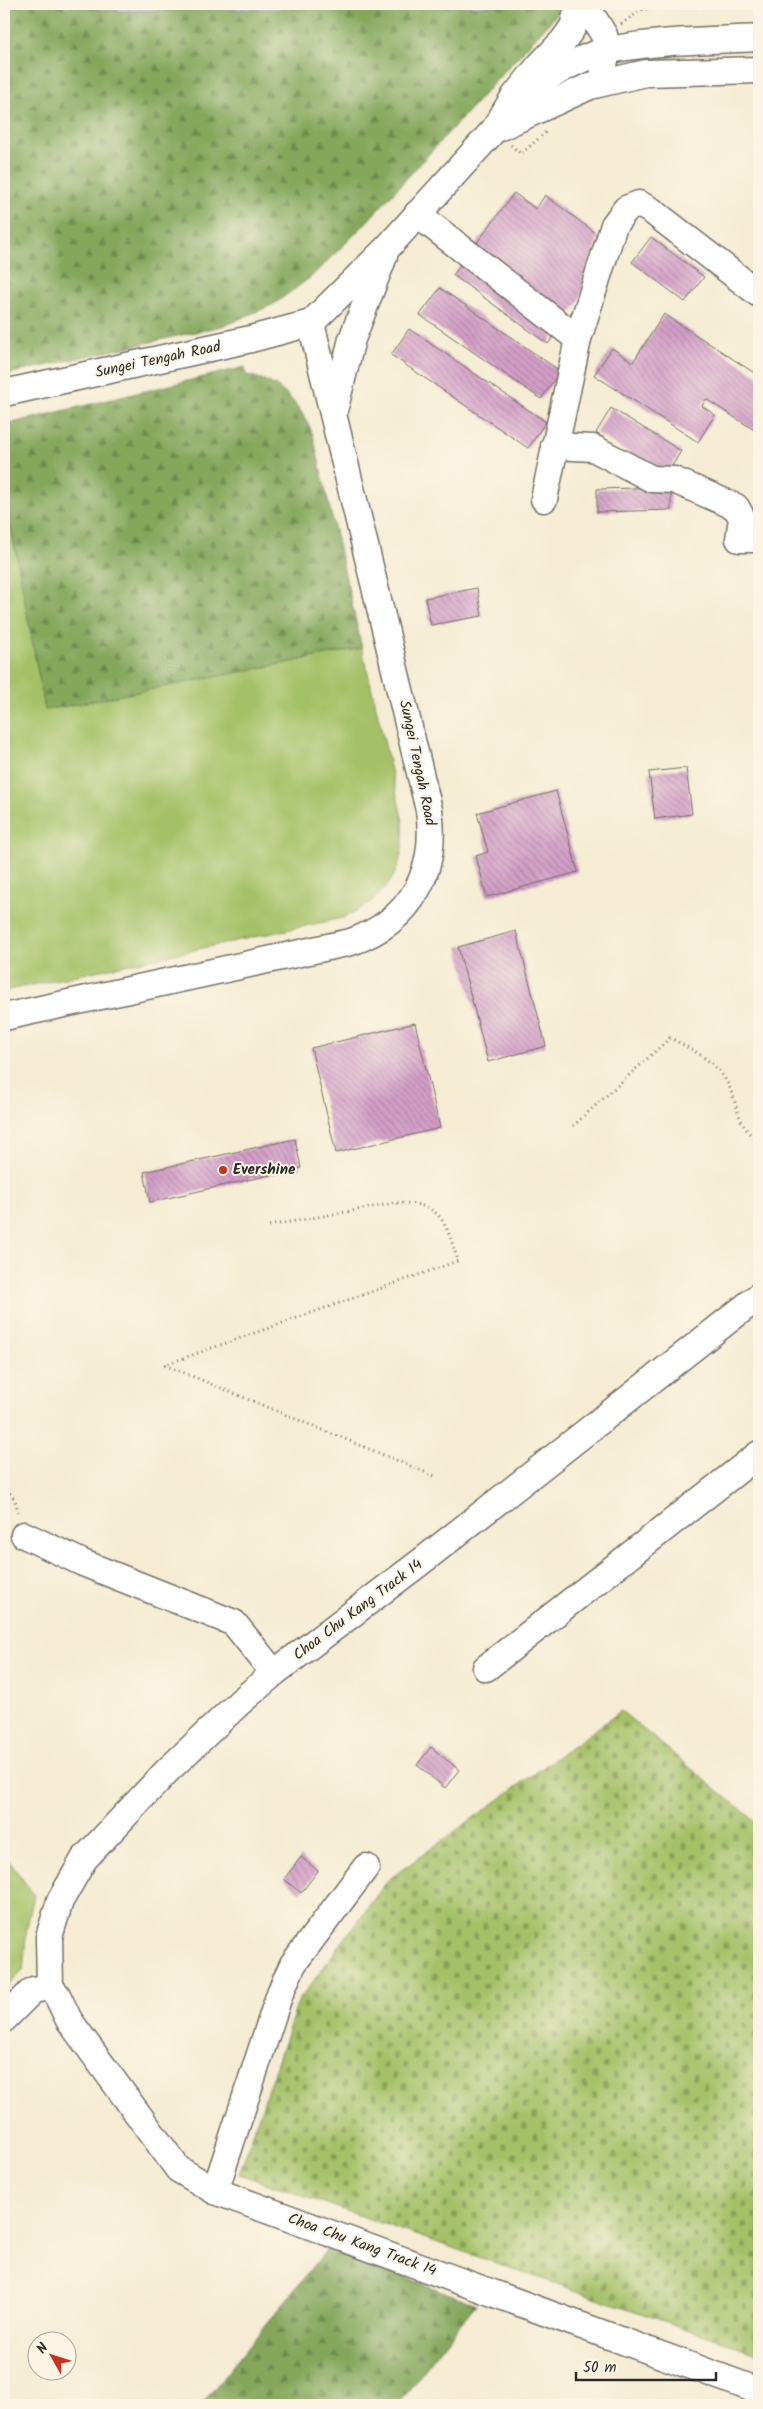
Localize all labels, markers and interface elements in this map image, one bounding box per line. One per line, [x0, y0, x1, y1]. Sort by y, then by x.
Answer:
street label: Sungei Tengah Road [93, 335, 223, 385]
street label: Sungei Tengah Road [392, 698, 442, 828]
place label: Evershine [233, 1158, 296, 1182]
marker: Evershine [217, 1164, 229, 1176]
street label: Choa Chu Kang Track 14 [288, 1553, 428, 1667]
street label: Choa Chu Kang Track 14 [284, 2207, 440, 2283]
north arrow [28, 2332, 78, 2382]
text: N [31, 2338, 54, 2359]
scale bar [576, 2349, 716, 2381]
text: 50 m [583, 2356, 617, 2380]

